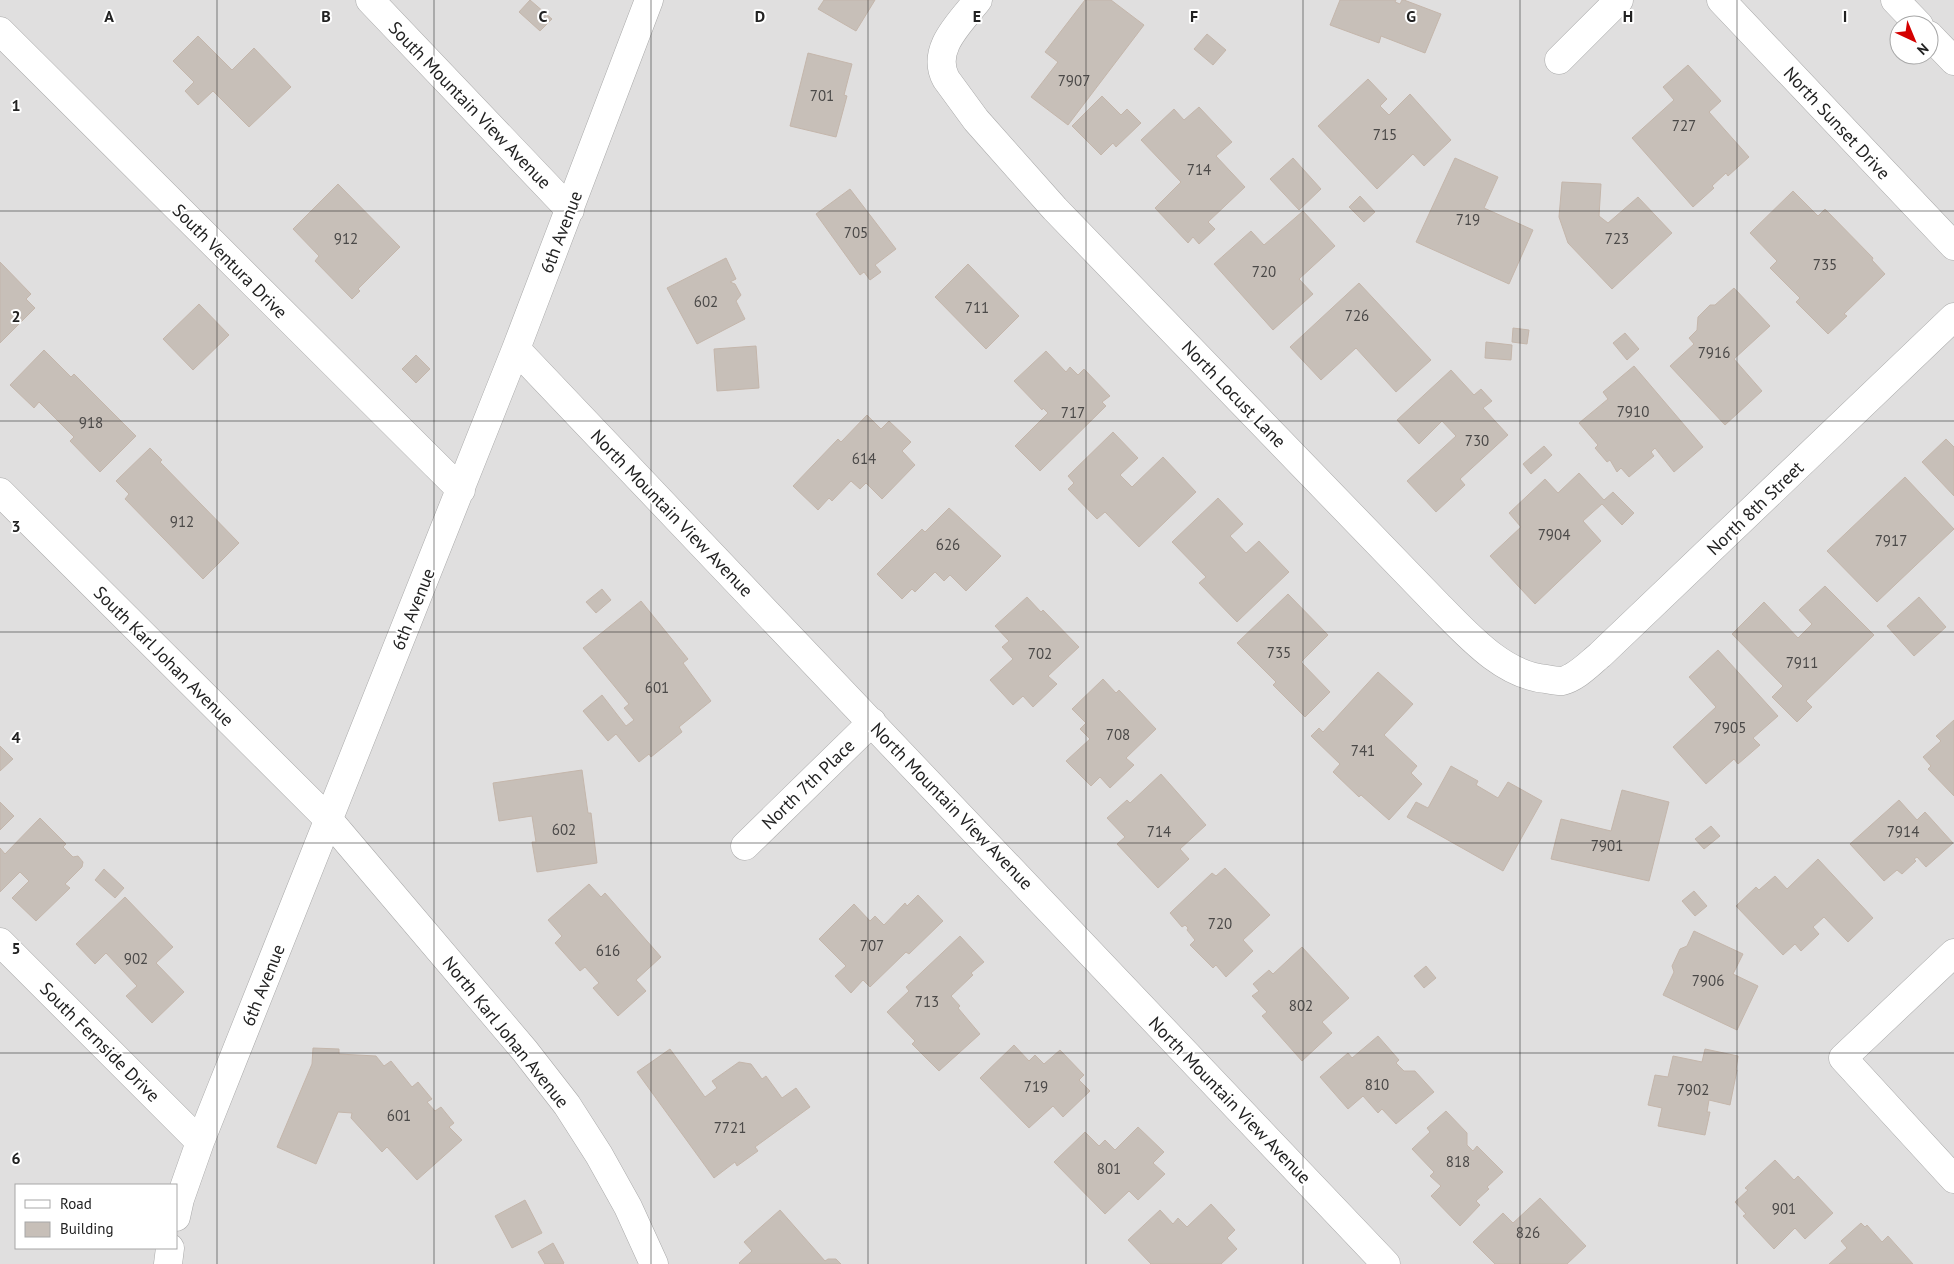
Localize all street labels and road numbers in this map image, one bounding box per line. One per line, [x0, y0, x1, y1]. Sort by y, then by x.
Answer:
street label: South Mountain View Avenue [384, 16, 556, 194]
street label: North Sunset Drive [1779, 62, 1895, 184]
street label: 6th Avenue [535, 188, 587, 276]
street label: South Ventura Drive [168, 199, 292, 323]
street label: North Locust Lane [1177, 336, 1291, 452]
street label: North Mountain View Avenue [586, 425, 758, 601]
street label: North 8th Street [1702, 456, 1808, 560]
street label: 6th Avenue [386, 565, 440, 653]
street label: South Karl Johan Avenue [89, 581, 239, 731]
street label: North Mountain View Avenue [866, 718, 1038, 894]
street label: North 7th Place [757, 734, 859, 834]
street label: 6th Avenue [236, 941, 290, 1029]
street label: North Karl Johan Avenue [438, 951, 574, 1113]
street label: South Fernside Drive [35, 977, 165, 1107]
street label: North Mountain View Avenue [1144, 1012, 1316, 1188]

